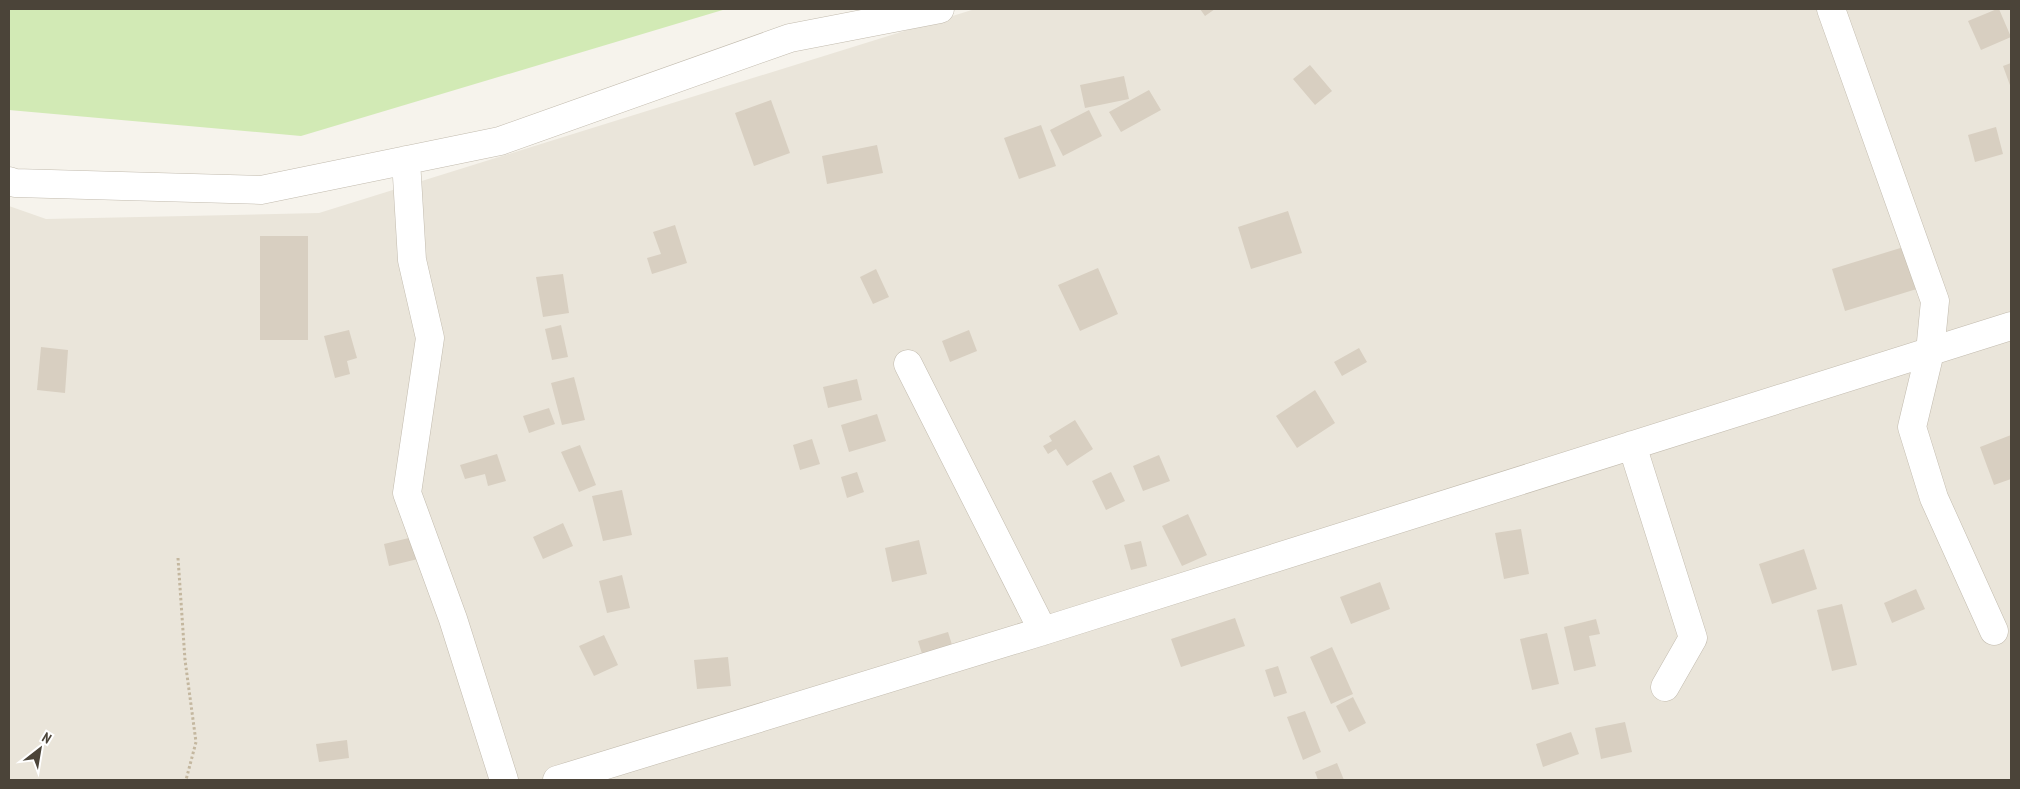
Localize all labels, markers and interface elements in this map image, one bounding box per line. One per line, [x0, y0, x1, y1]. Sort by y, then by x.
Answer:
north arrow [15, 724, 65, 774]
text: N [39, 728, 55, 748]

